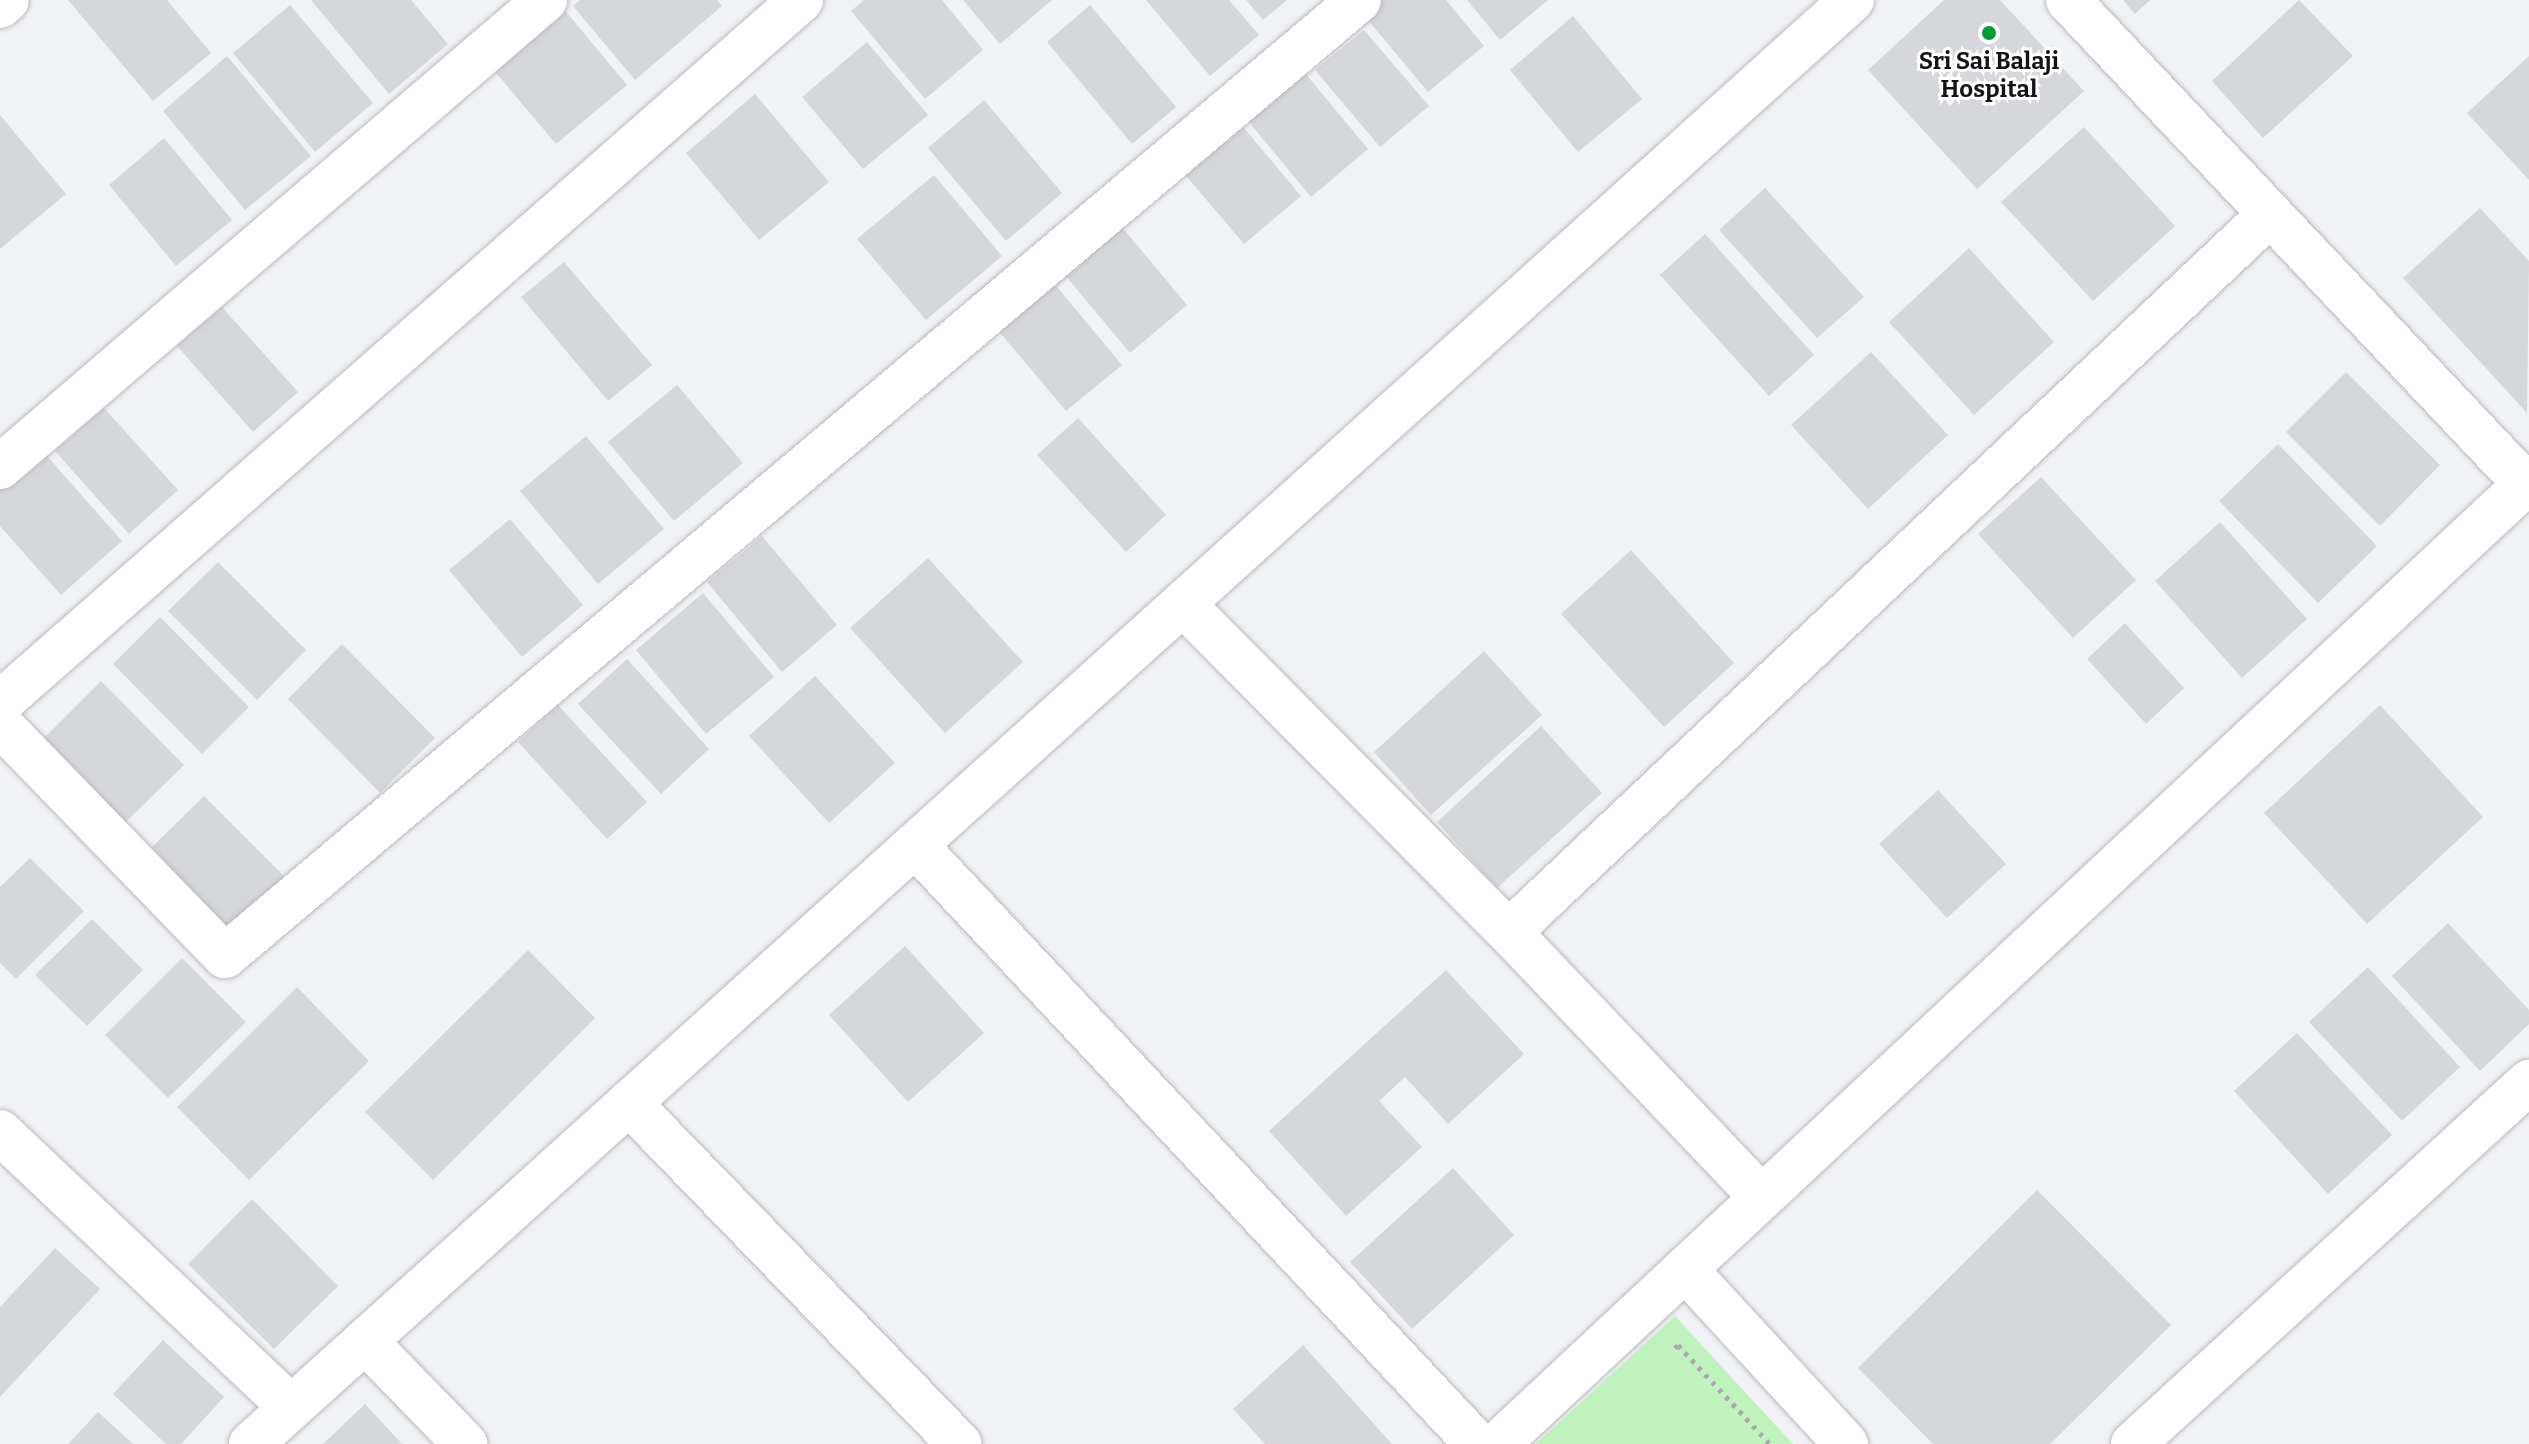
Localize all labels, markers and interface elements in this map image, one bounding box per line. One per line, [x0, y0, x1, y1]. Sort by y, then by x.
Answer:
marker: Sri Sai Balaji Hospital [1978, 22, 2000, 44]
place label: Sri Sai Balaji Hospital [1919, 48, 2059, 104]

